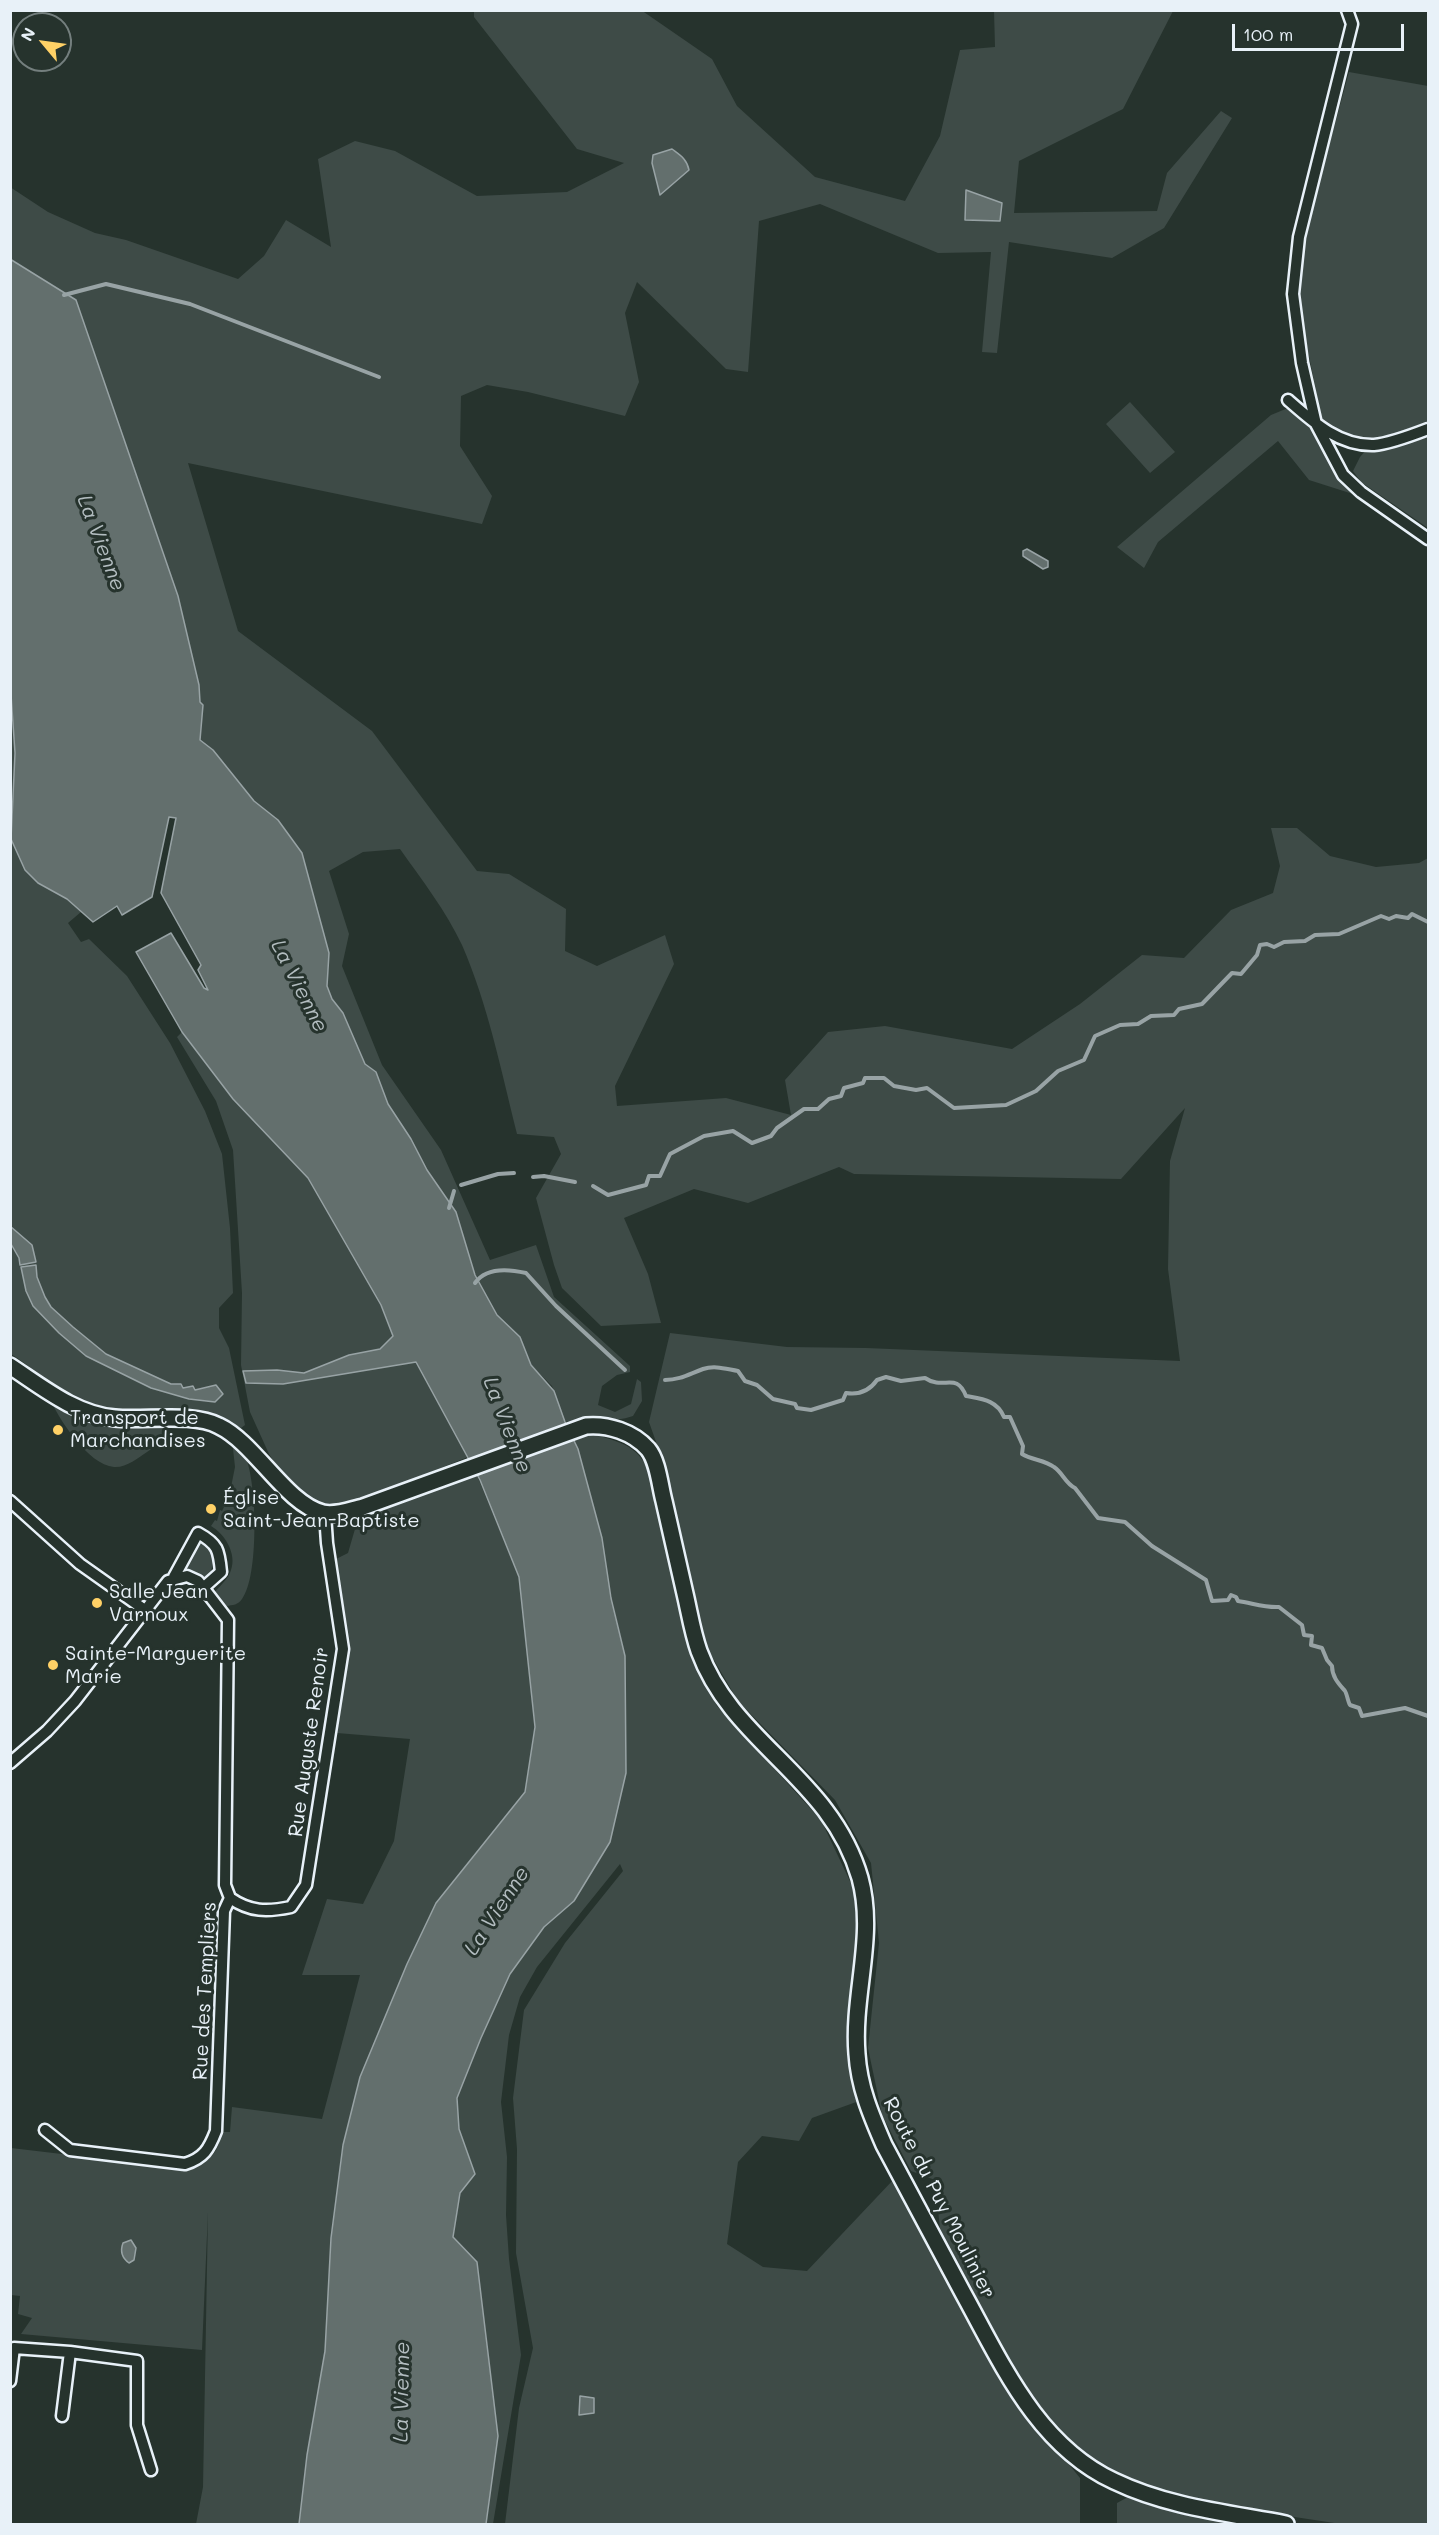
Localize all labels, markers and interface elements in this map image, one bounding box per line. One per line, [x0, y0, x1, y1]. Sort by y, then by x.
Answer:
north arrow [12, 12, 72, 72]
scale bar [1235, 12, 1408, 50]
text: 100 m [1243, 22, 1293, 46]
text: N [15, 24, 40, 44]
water label: La Vienne [71, 492, 131, 594]
water label: La Vienne [265, 935, 333, 1037]
water label: La Vienne [477, 1374, 537, 1476]
place label: Transport de Marchandises [70, 1406, 206, 1453]
marker: Transport de Marchandises [51, 1423, 65, 1437]
place label: Église Saint-Jean-Baptiste [223, 1486, 420, 1533]
marker: Église Saint-Jean-Baptiste [204, 1502, 218, 1516]
place label: Salle Jean Varnoux [109, 1580, 208, 1627]
marker: Salle Jean Varnoux [90, 1596, 104, 1610]
place label: Sainte-Marguerite Marie [65, 1642, 246, 1689]
street label: Rue Auguste Renoir [284, 1646, 334, 1838]
marker: Sainte-Marguerite Marie [46, 1658, 60, 1672]
water label: La Vienne [459, 1862, 535, 1960]
street label: Rue des Templiers [188, 1901, 222, 2081]
street label: Route du Puy Moulinier [878, 2093, 1000, 2303]
water label: La Vienne [389, 2342, 415, 2442]

